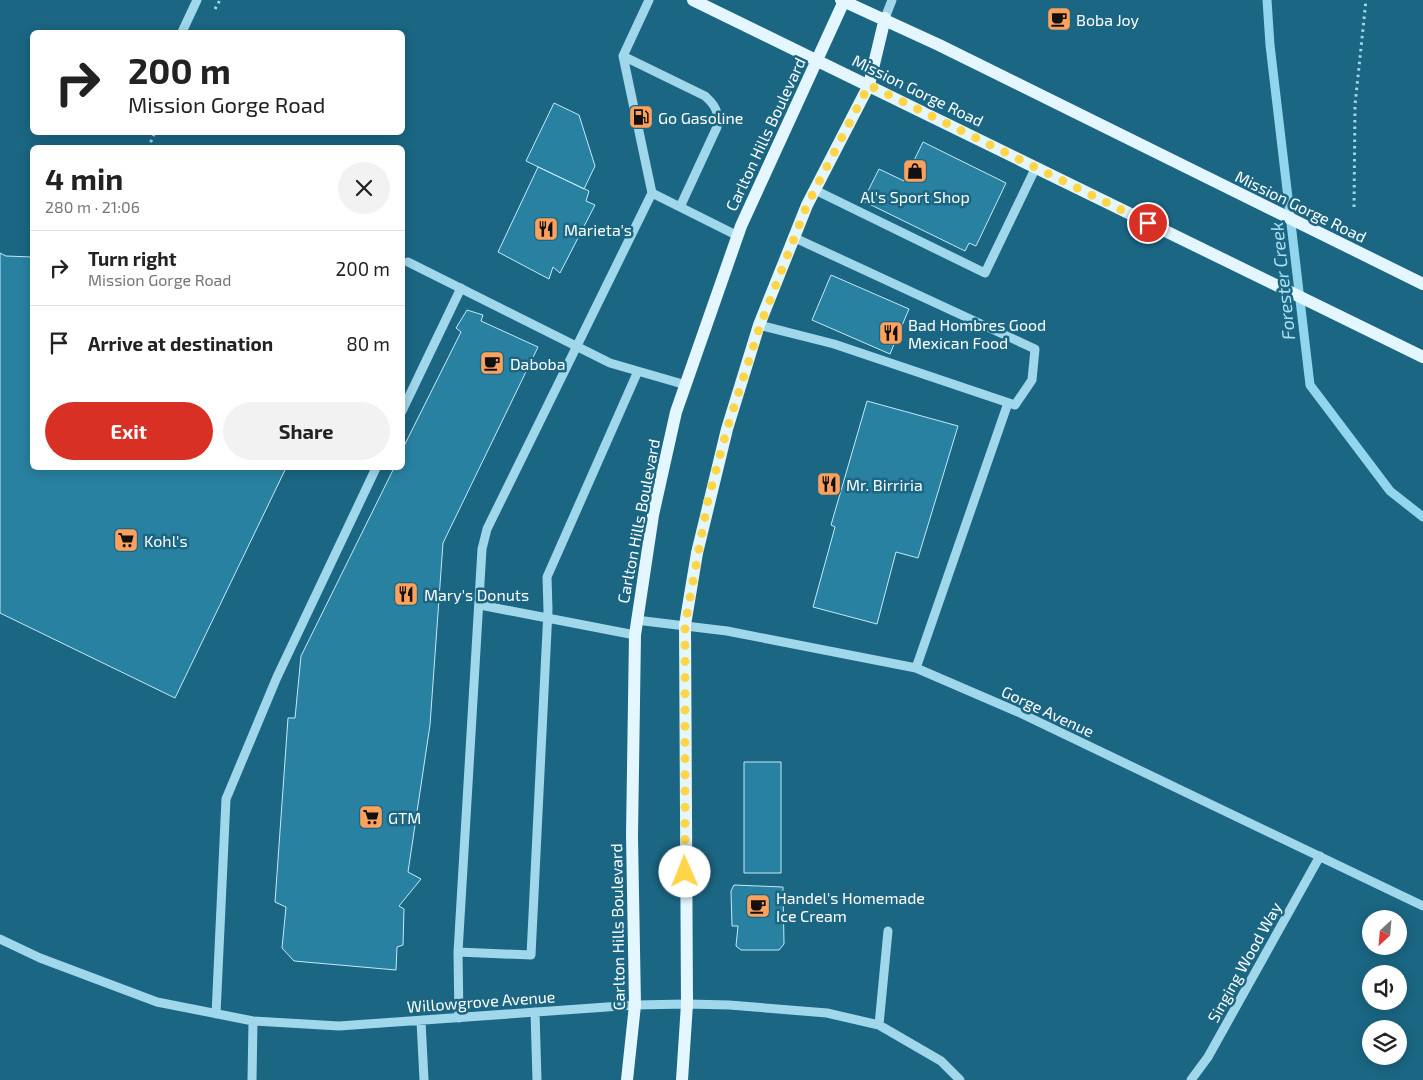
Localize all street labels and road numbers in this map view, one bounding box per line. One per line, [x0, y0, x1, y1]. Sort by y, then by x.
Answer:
street label: Mission Gorge Road [849, 50, 987, 130]
street label: Carlton Hills Boulevard [721, 54, 809, 214]
street label: Mission Gorge Road [1232, 166, 1370, 246]
street label: Carlton Hills Boulevard [613, 437, 663, 605]
street label: Gorge Avenue [999, 681, 1097, 741]
street label: Carlton Hills Boulevard [606, 843, 628, 1011]
street label: Singing Wood Way [1203, 898, 1285, 1025]
street label: Willowgrove Avenue [406, 986, 556, 1016]

